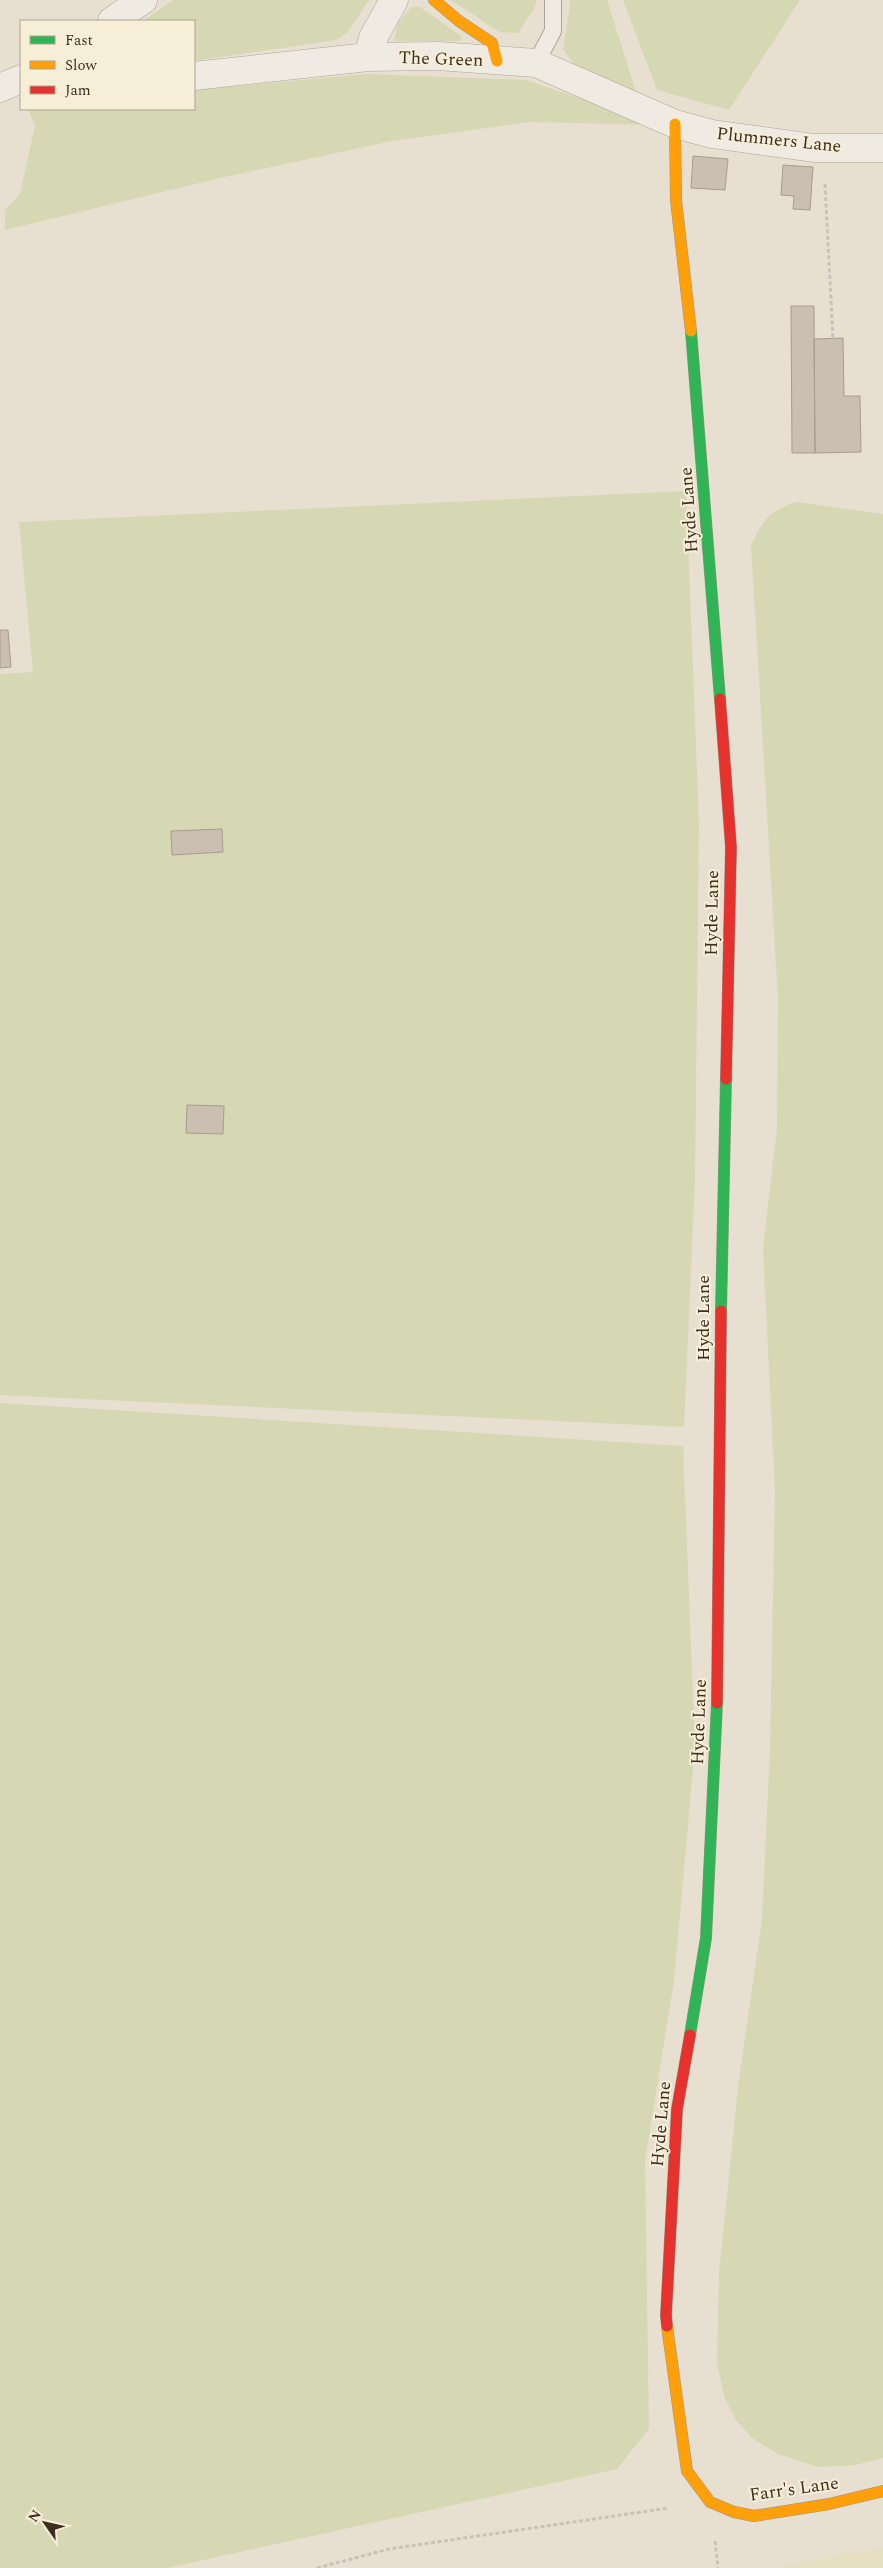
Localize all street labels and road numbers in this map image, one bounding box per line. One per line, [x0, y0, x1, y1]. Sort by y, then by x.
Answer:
street label: The Green [398, 44, 484, 74]
street label: Plummers Lane [715, 120, 843, 160]
street label: Hyde Lane [673, 466, 705, 554]
street label: Hyde Lane [698, 870, 726, 956]
street label: Hyde Lane [690, 1275, 717, 1361]
street label: Hyde Lane [684, 1679, 714, 1765]
street label: Hyde Lane [644, 2080, 678, 2168]
street label: Farr's Lane [748, 2469, 840, 2509]

